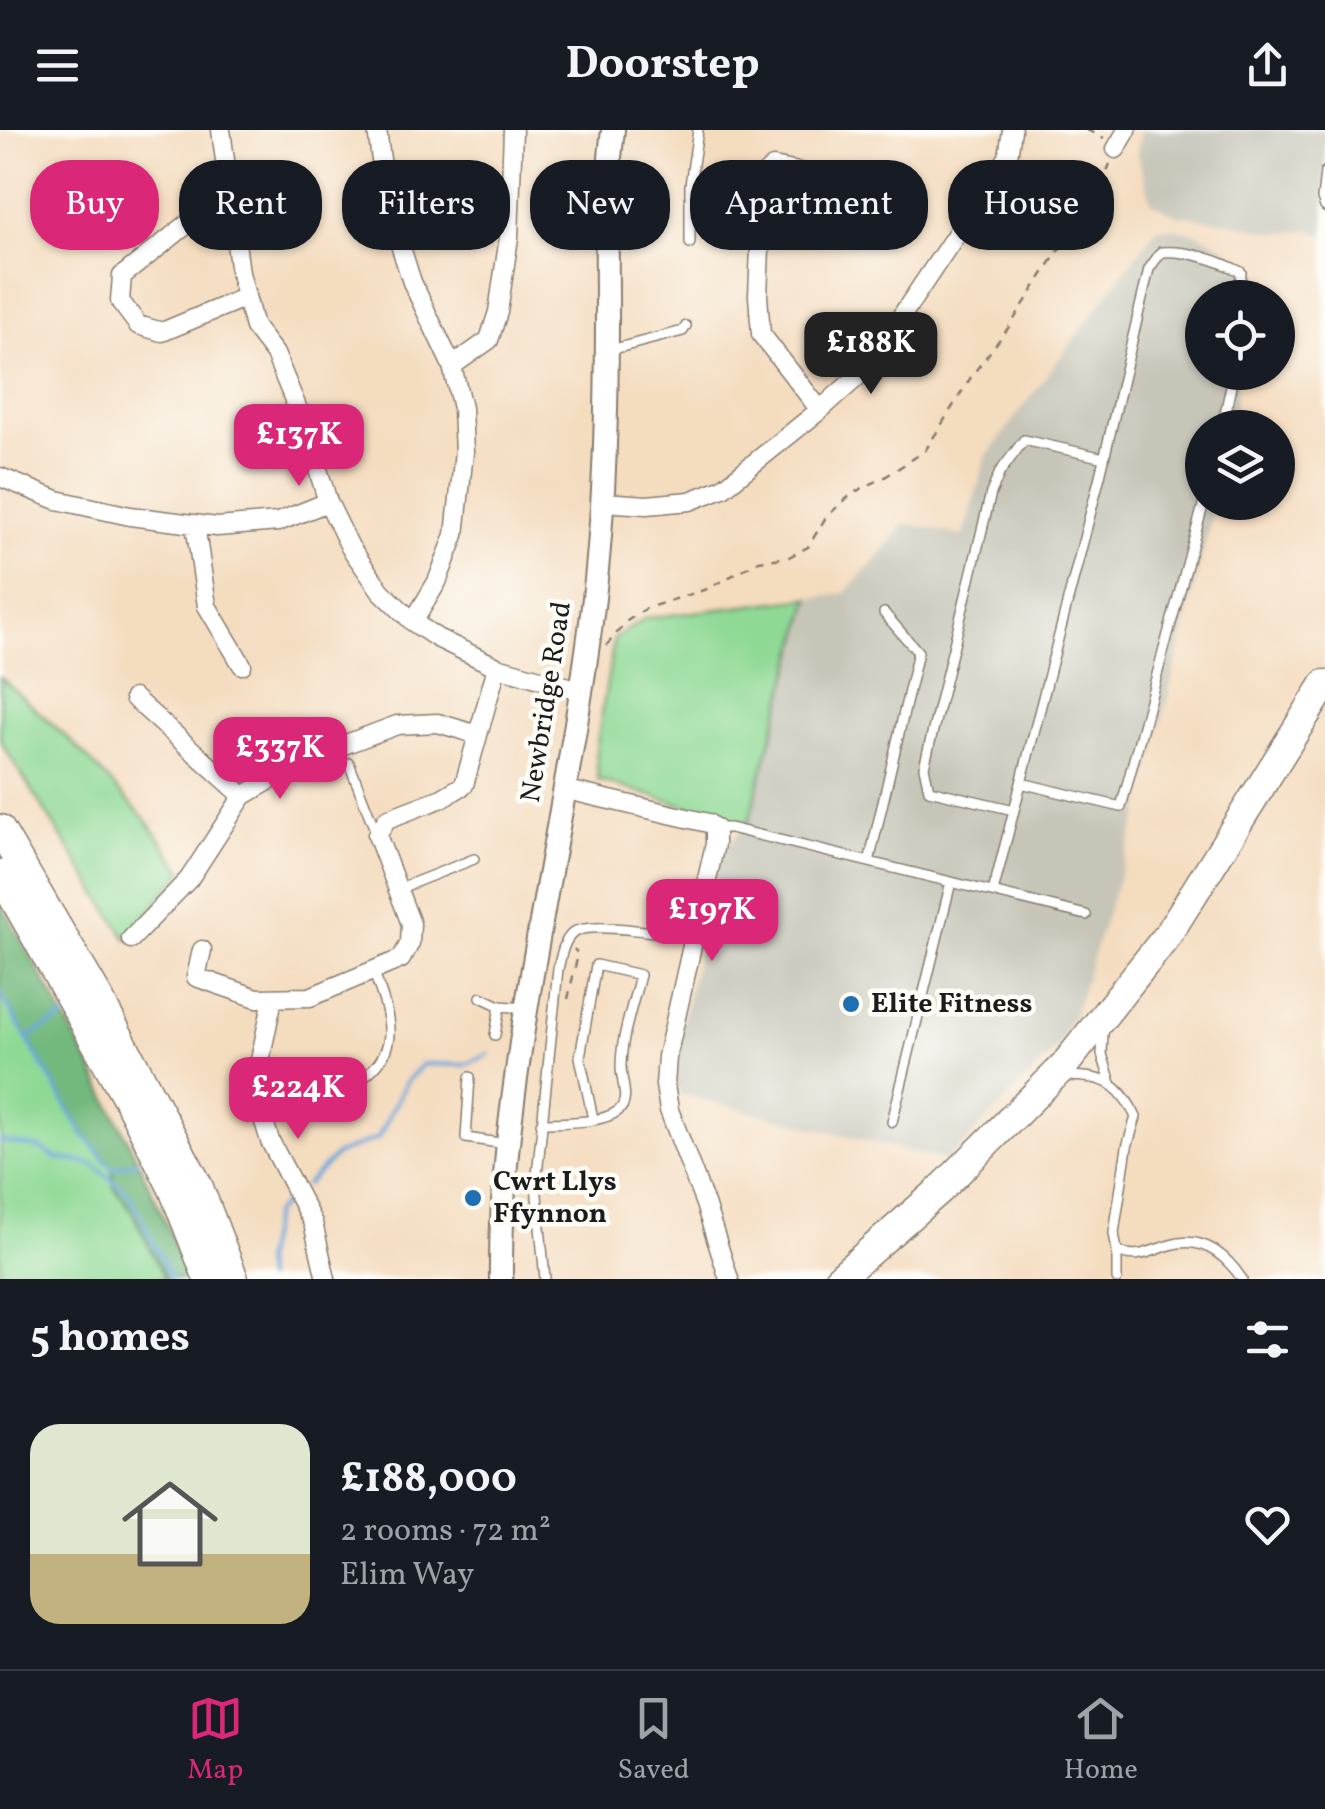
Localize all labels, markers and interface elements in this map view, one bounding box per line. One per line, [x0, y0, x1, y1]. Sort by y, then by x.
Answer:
text: Doorstep [565, 34, 760, 97]
icon: menu [30, 38, 85, 93]
icon: share [1240, 38, 1295, 93]
chip: Buy [30, 160, 159, 250]
chip: Rent [179, 160, 322, 250]
chip: Filters [342, 160, 510, 250]
chip: New [530, 160, 670, 250]
chip: Apartment [690, 160, 928, 250]
chip: House [948, 160, 1114, 250]
map controls [1185, 280, 1295, 520]
button: locate [1185, 280, 1295, 390]
pin: £188K [801, 312, 941, 397]
text: £188K [826, 322, 916, 366]
pin: £137K [229, 404, 369, 489]
button: layers [1185, 410, 1295, 520]
text: £137K [256, 414, 342, 458]
street label: Newbridge Road [512, 599, 582, 805]
pin: £337K [210, 717, 350, 802]
text: £337K [235, 727, 325, 771]
pin: £197K [642, 879, 782, 964]
text: £197K [668, 889, 756, 933]
place label: Elite Fitness [871, 985, 1032, 1024]
marker: Elite Fitness [840, 993, 862, 1015]
pin: £224K [228, 1057, 368, 1142]
text: £224K [251, 1067, 345, 1111]
place label: Cwrt Llys Ffynnon [493, 1163, 617, 1234]
marker: Cwrt Llys Ffynnon [462, 1187, 484, 1209]
text: 5 homes [30, 1310, 190, 1369]
icon: filters [1240, 1312, 1295, 1367]
text: £188,000 [340, 1451, 517, 1510]
icon: home [110, 1464, 230, 1584]
icon: heart [1240, 1497, 1295, 1552]
text: 2 rooms · 72 m² [340, 1510, 551, 1554]
text: Elim Way [340, 1554, 474, 1598]
tab: Map [187, 1691, 243, 1790]
tab: Saved [617, 1691, 690, 1790]
tab: Home [1064, 1691, 1138, 1790]

